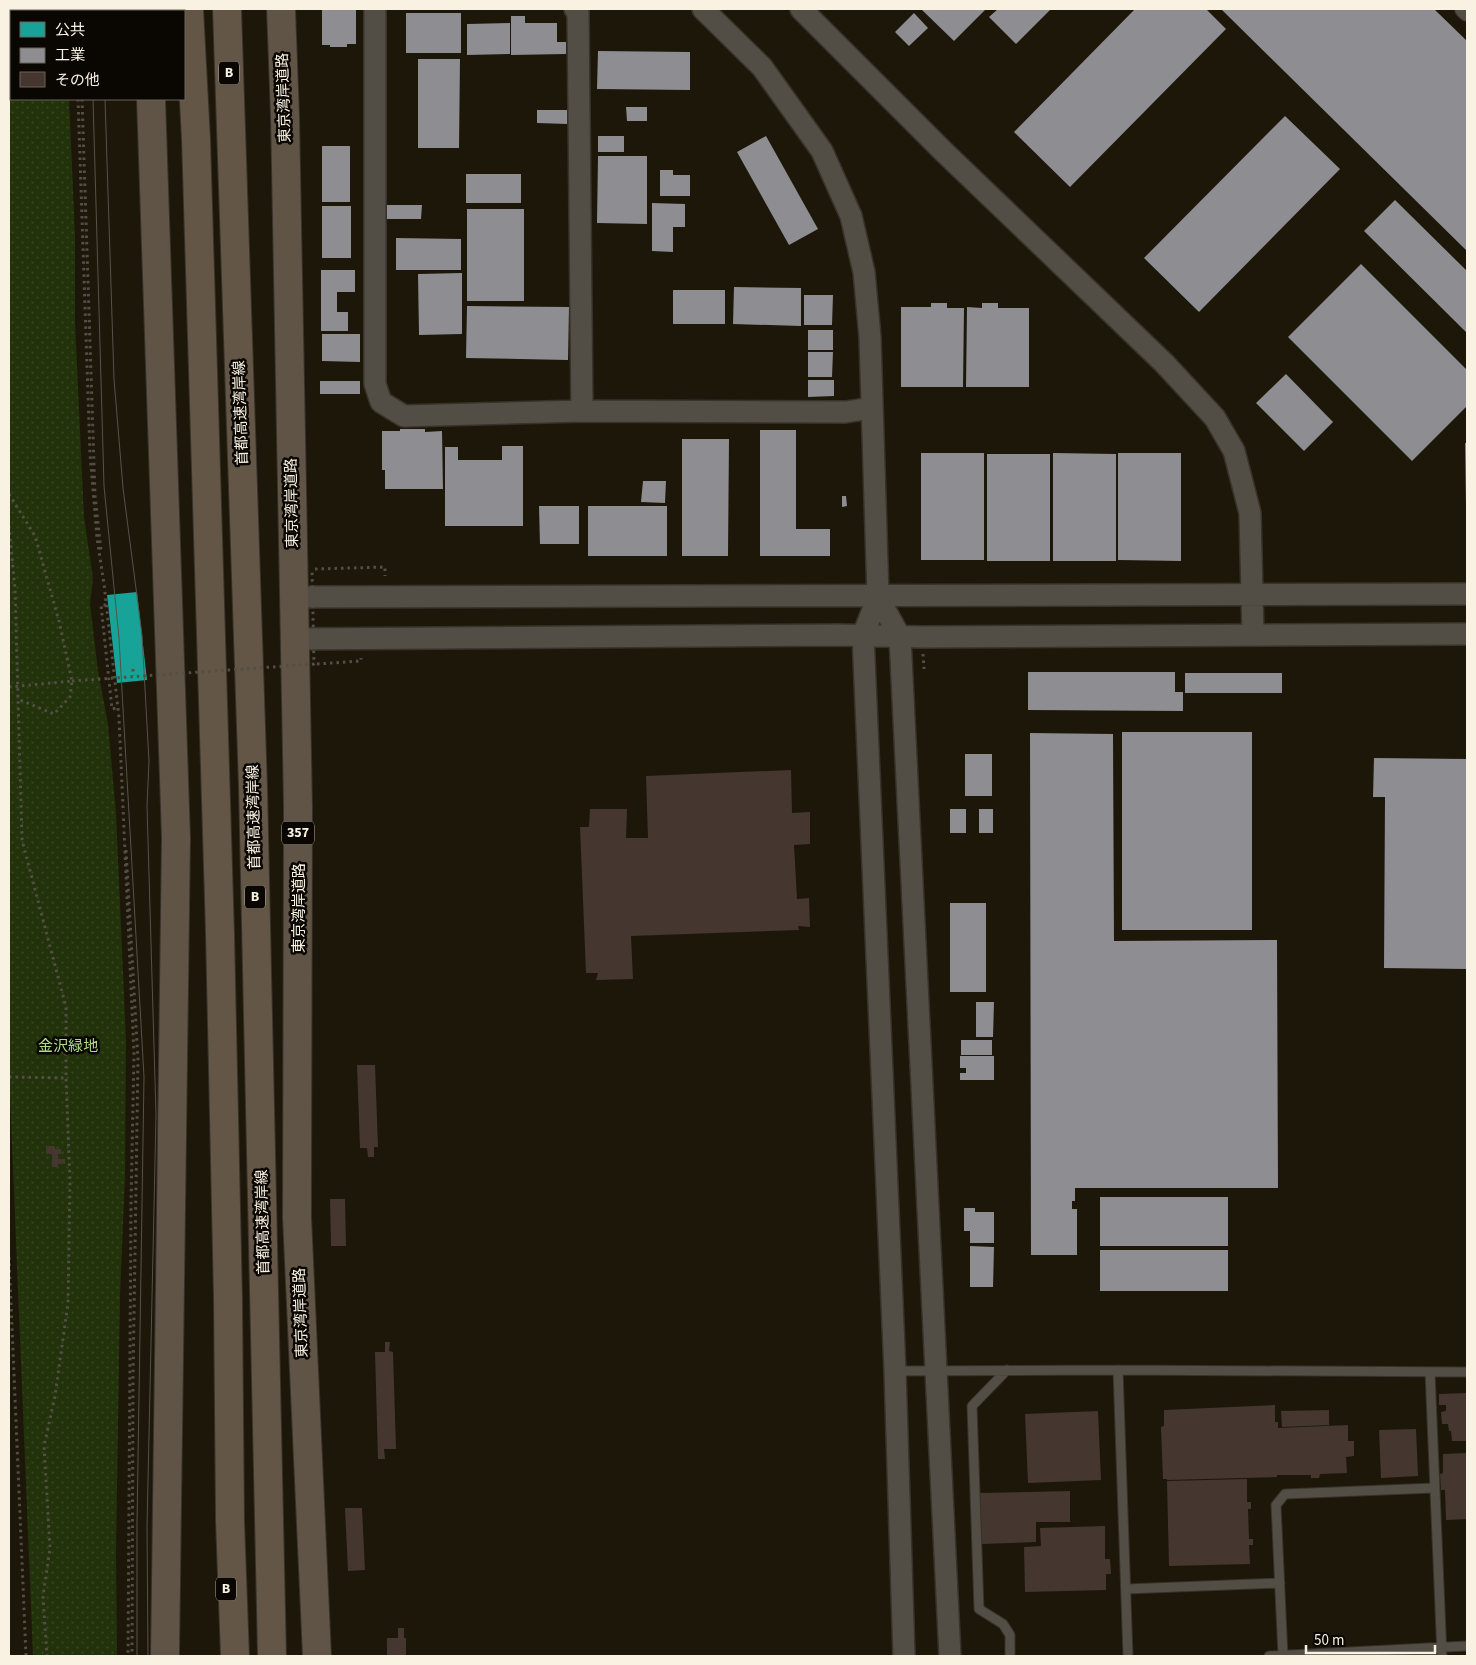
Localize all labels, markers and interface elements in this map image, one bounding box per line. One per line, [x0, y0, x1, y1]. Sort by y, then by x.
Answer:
legend [10, 10, 185, 100]
text: 公共 [55, 20, 85, 41]
text: 工業 [55, 45, 85, 66]
street label: 東京湾岸道路 [272, 53, 296, 143]
road number: B [219, 62, 239, 84]
text: その他 [55, 70, 100, 91]
street label: 首都高速湾岸線 [229, 360, 253, 466]
street label: 東京湾岸道路 [281, 458, 303, 548]
street label: 首都高速湾岸線 [243, 764, 265, 870]
road number: 357 [282, 821, 314, 844]
street label: 東京湾岸道路 [289, 863, 310, 953]
road number: B [245, 886, 265, 909]
park label: 金沢緑地 [38, 1036, 98, 1057]
street label: 首都高速湾岸線 [252, 1169, 274, 1275]
street label: 東京湾岸道路 [289, 1268, 313, 1358]
road number: B [216, 1578, 236, 1600]
scale bar [1306, 1622, 1435, 1654]
text: 50 m [1314, 1630, 1344, 1651]

